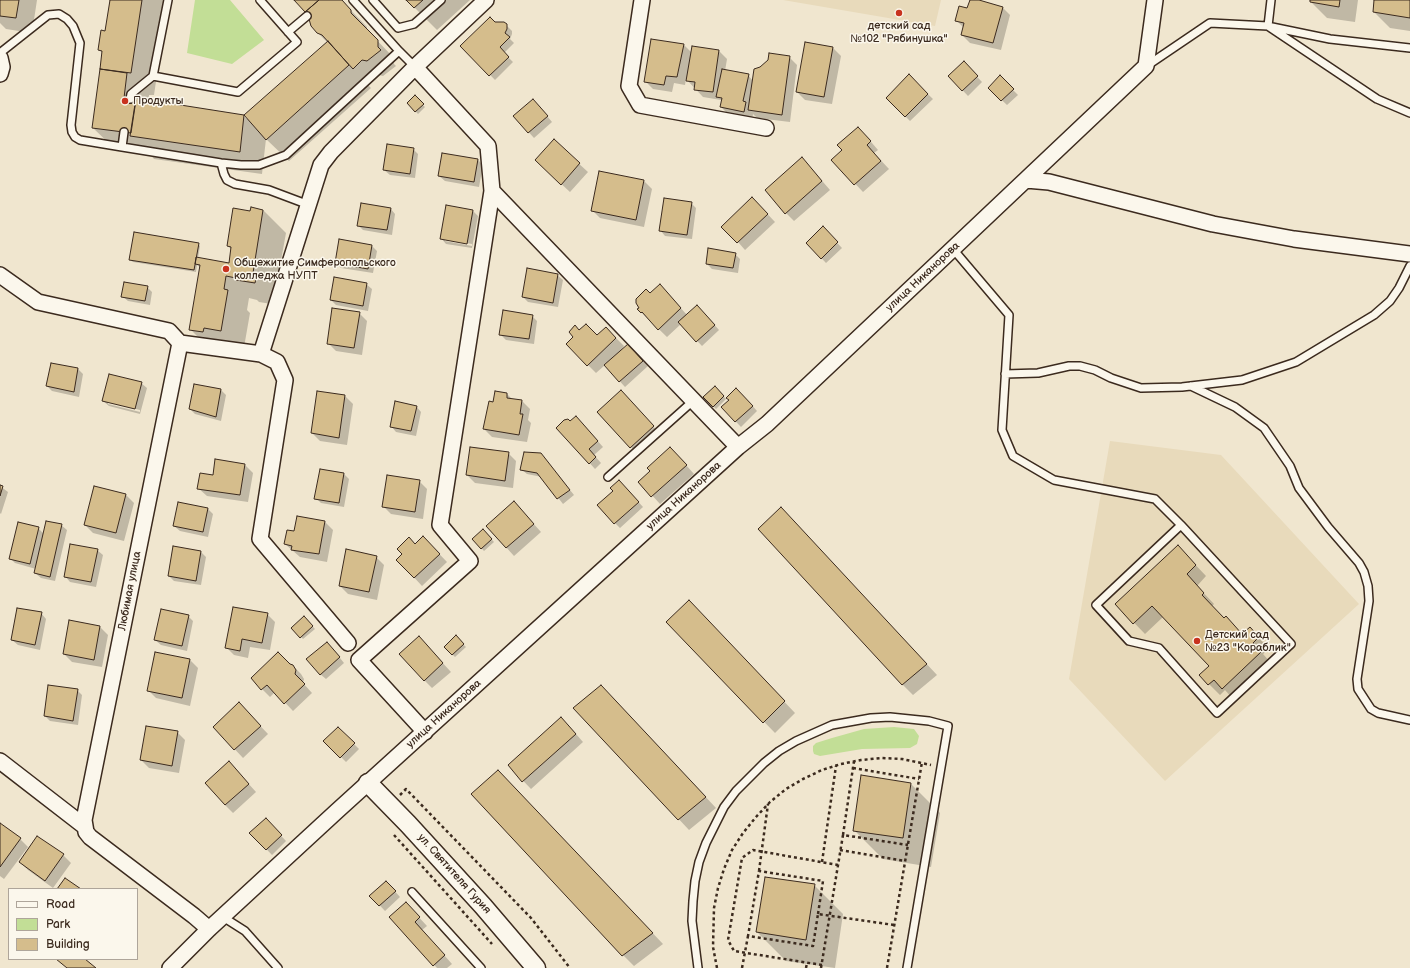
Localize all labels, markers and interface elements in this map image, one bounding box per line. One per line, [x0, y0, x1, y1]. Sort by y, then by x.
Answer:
marker: детский сад №102 "Рябинушка" [894, 8, 904, 18]
place label: детский сад №102 "Рябинушка" [850, 19, 948, 45]
place label: Продукты [133, 94, 184, 108]
marker: Продукты [120, 96, 130, 106]
street label: улица Никанорова [883, 239, 963, 315]
place label: Общежитие Симферопольского колледжа НУПТ [234, 256, 396, 282]
marker: Общежитие Симферопольского колледжа НУПТ [221, 264, 231, 274]
street label: улица Никанорова [644, 459, 724, 533]
street label: Любимая улица [116, 550, 144, 632]
place label: Детский сад №23 "Кораблик" [1205, 628, 1291, 654]
marker: Детский сад №23 "Кораблик" [1192, 636, 1202, 646]
street label: улица Никанорова [404, 677, 484, 751]
street label: ул. Святителя Гурия [415, 831, 493, 917]
legend [8, 888, 138, 960]
text: Road [46, 897, 75, 912]
text: Park [46, 917, 70, 932]
text: Building [46, 937, 90, 952]

